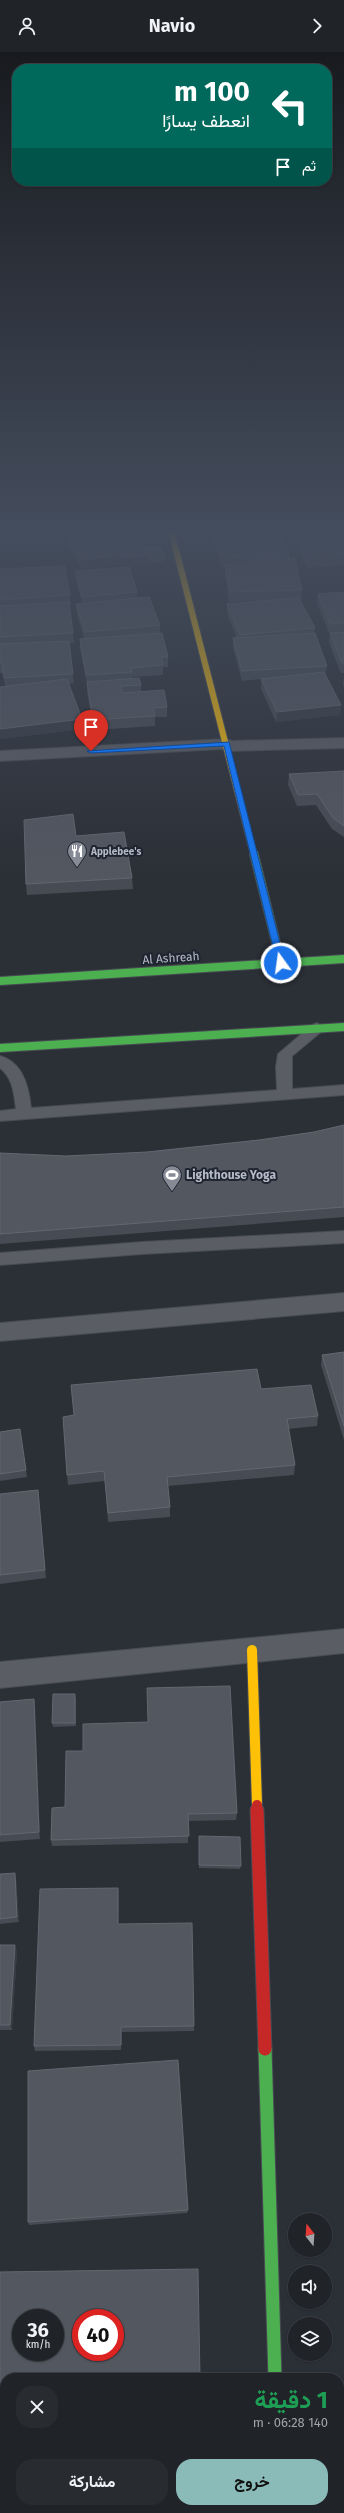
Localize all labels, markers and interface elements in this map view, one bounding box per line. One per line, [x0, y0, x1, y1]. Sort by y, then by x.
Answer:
icon: person [16, 15, 38, 37]
text: Navio [149, 15, 195, 37]
icon: forward [306, 15, 328, 37]
text: 100 m [174, 75, 250, 108]
icon: left [264, 80, 316, 132]
text: انعطف يسارًا [162, 110, 250, 132]
icon: arrive [272, 156, 294, 178]
text: ثم [302, 157, 316, 175]
pin [74, 710, 108, 751]
icon: arrive [80, 716, 102, 738]
restaurant icon: Applebee's [66, 840, 88, 868]
place label: Applebee's [90, 846, 141, 858]
position arrow [260, 942, 302, 984]
street label: Al Ashreah [142, 949, 200, 967]
sports icon: Lighthouse Yoga [161, 1164, 183, 1192]
place label: Lighthouse Yoga [186, 1168, 276, 1182]
north arrow [288, 2213, 332, 2257]
map controls [288, 2213, 332, 2361]
button: sound [288, 2265, 332, 2309]
speed limit sign: 40 [72, 2309, 124, 2361]
button: layers [288, 2317, 332, 2361]
text: 36 [27, 2318, 49, 2342]
text: km/h [26, 2339, 50, 2351]
button: close [16, 2386, 58, 2428]
text: 1 دقيقة [255, 2386, 328, 2414]
text: 140 m · 06:28 [253, 2415, 328, 2430]
button: مشاركة [16, 2459, 168, 2505]
button: خروج [176, 2459, 328, 2505]

